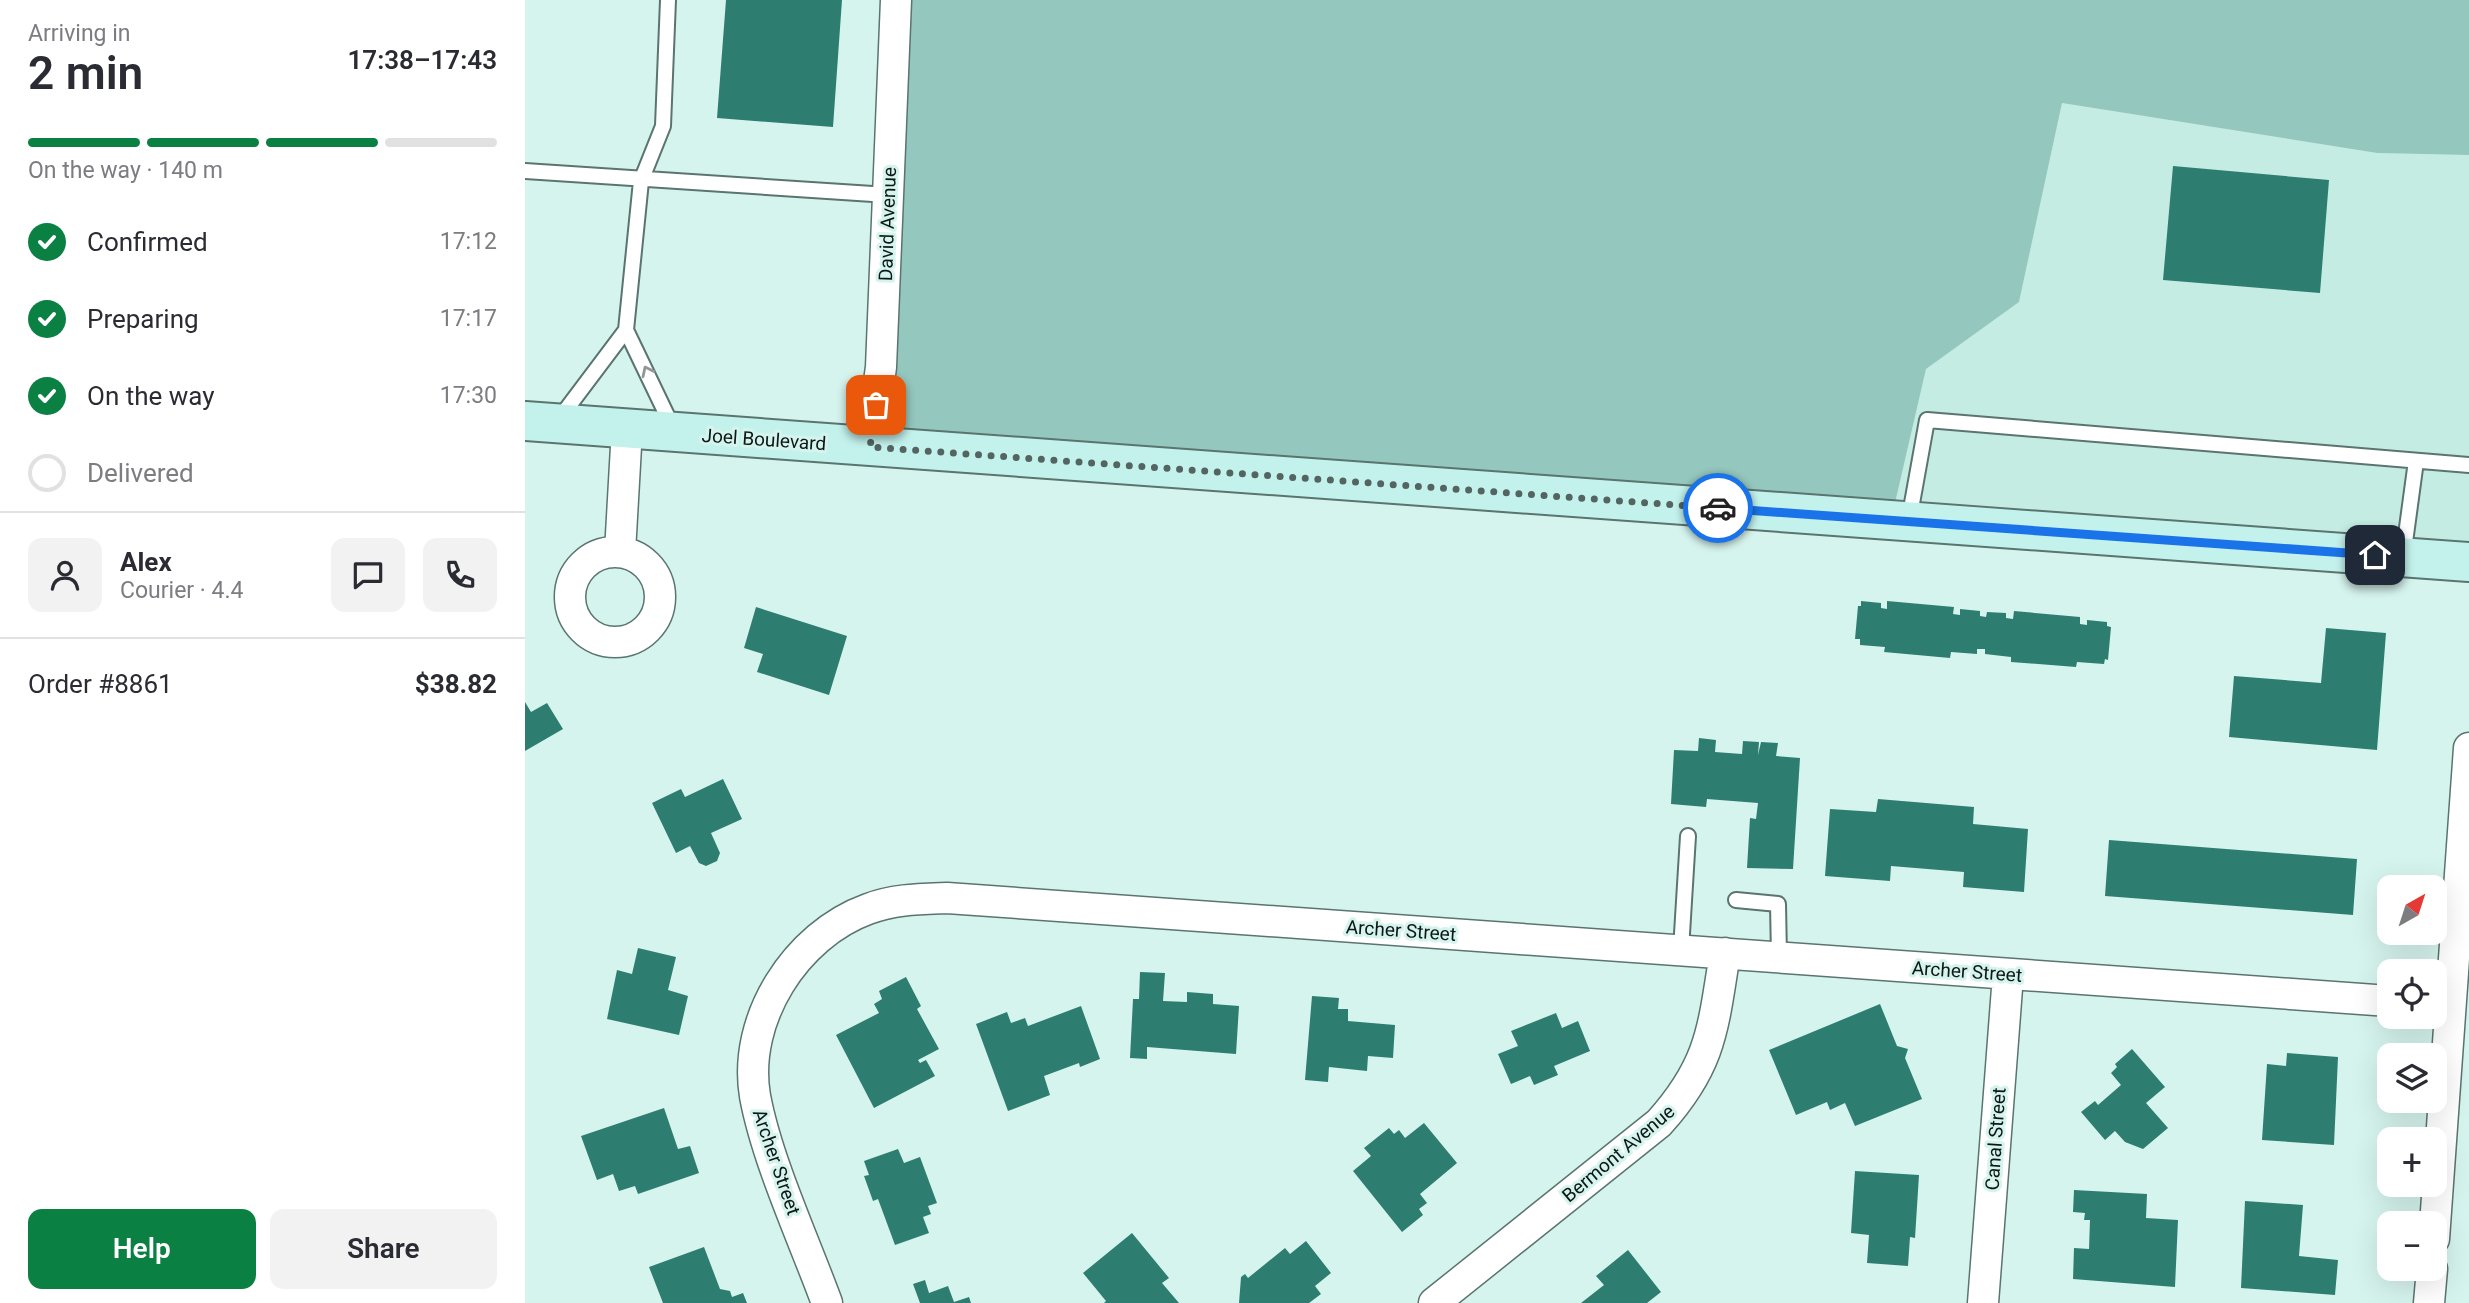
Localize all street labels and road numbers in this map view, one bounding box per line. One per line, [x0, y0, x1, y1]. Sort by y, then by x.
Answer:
street label: David Avenue [874, 167, 901, 281]
street label: Joel Boulevard [701, 424, 827, 455]
street label: Archer Street [1345, 915, 1457, 946]
street label: Archer Street [1911, 956, 2023, 987]
street label: Canal Street [1980, 1087, 2011, 1191]
street label: Bermont Avenue [1558, 1100, 1679, 1207]
street label: Archer Street [748, 1106, 805, 1218]

